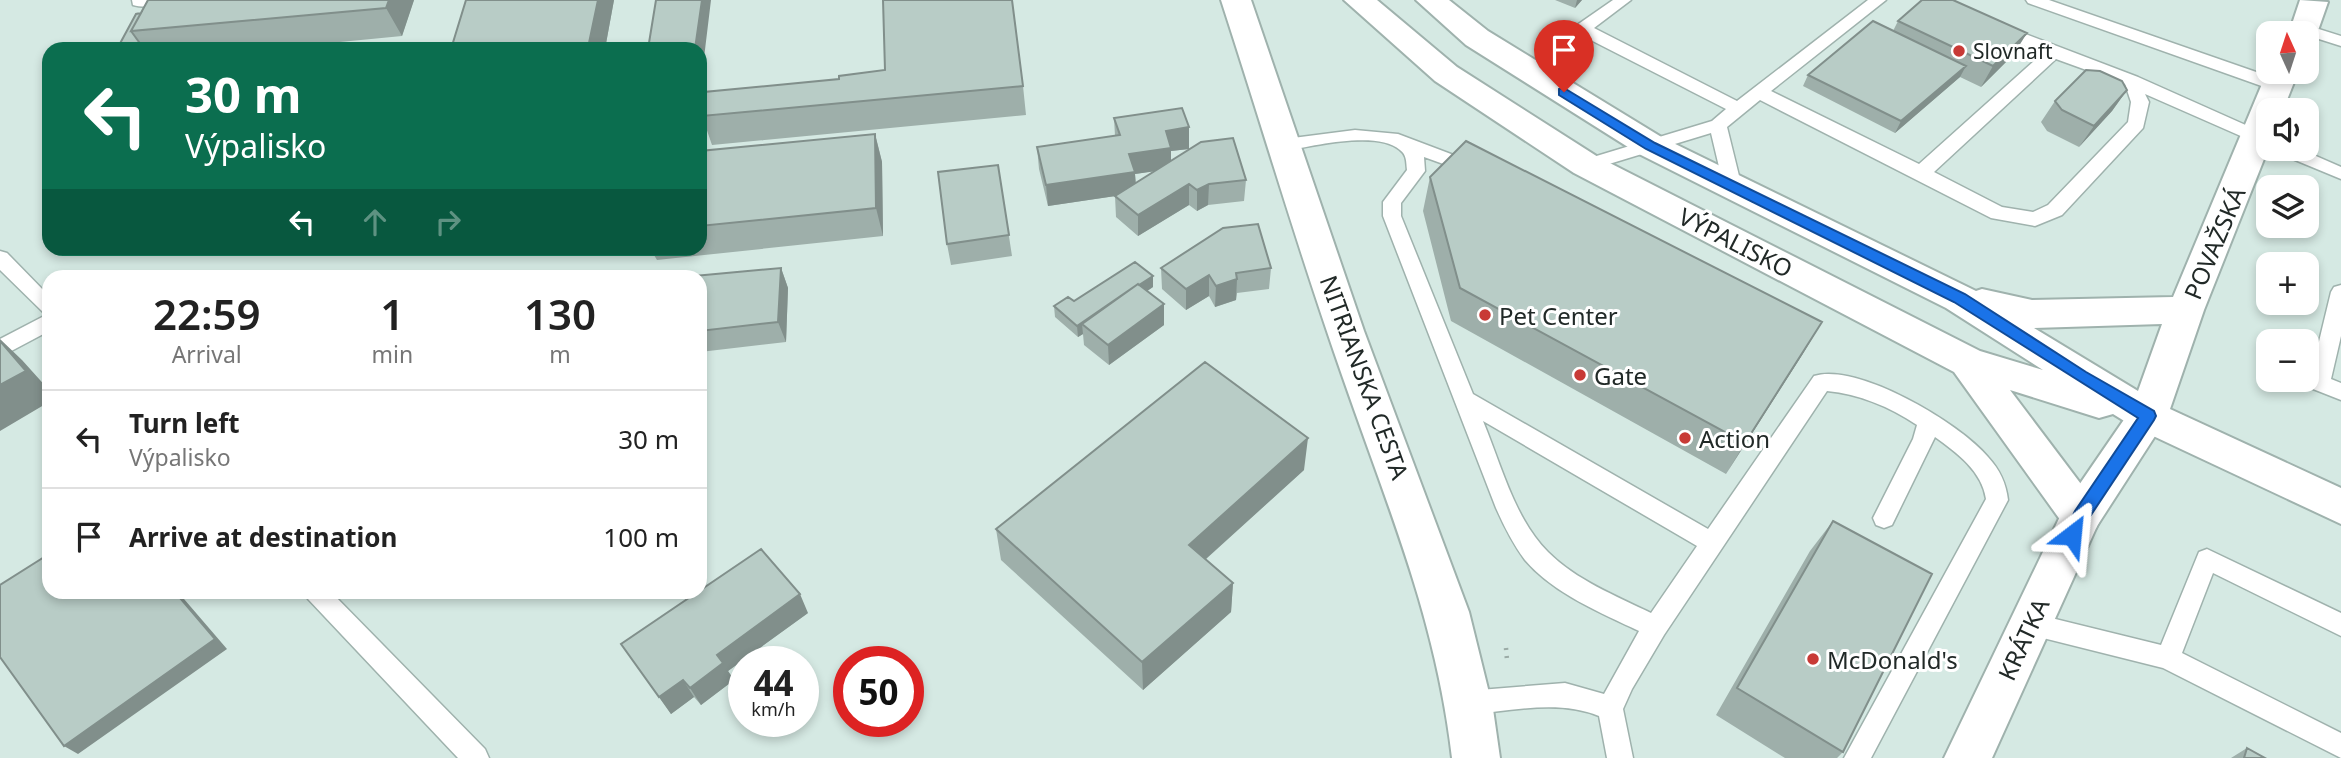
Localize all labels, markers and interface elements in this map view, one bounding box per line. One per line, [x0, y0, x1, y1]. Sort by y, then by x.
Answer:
pin [1534, 20, 1594, 92]
north arrow [2256, 21, 2319, 84]
map controls [2256, 21, 2319, 392]
icon: arrive [1545, 31, 1583, 69]
place label: Slovnaft [1973, 37, 2053, 65]
marker: Slovnaft [1951, 43, 1967, 59]
text: 30 m [185, 61, 302, 127]
icon: left [70, 70, 161, 161]
button: sound [2256, 98, 2319, 161]
text: Výpalisko [185, 124, 326, 167]
button: layers [2256, 175, 2319, 238]
street label: POVAŽSKÁ [2176, 181, 2253, 304]
street label: VÝPALISKO [1673, 199, 1799, 285]
icon: left [283, 203, 321, 241]
icon: ahead [356, 203, 394, 241]
icon: right [429, 203, 467, 241]
button: + [2256, 252, 2319, 315]
street label: NITRIANSKA CESTA [1313, 271, 1417, 484]
text: 22:59 [153, 285, 261, 342]
text: 1 [380, 285, 404, 342]
text: 130 [524, 285, 596, 342]
place label: Pet Center [1499, 299, 1618, 332]
marker: Pet Center [1477, 307, 1493, 323]
button: − [2256, 329, 2319, 392]
text: Arrival [172, 338, 242, 370]
text: min [371, 338, 413, 370]
text: m [549, 338, 571, 370]
place label: Gate [1594, 359, 1647, 392]
marker: Gate [1572, 367, 1588, 383]
text: Turn left [129, 405, 240, 441]
icon: left [70, 420, 108, 458]
text: 30 m [618, 421, 679, 457]
place label: Action [1699, 422, 1770, 455]
marker: Action [1677, 430, 1693, 446]
text: Výpalisko [129, 441, 231, 473]
position arrow [2035, 498, 2109, 572]
icon: arrive [70, 518, 108, 556]
text: Arrive at destination [129, 519, 398, 555]
text: 100 m [603, 519, 679, 555]
street label: KRÁTKA [1990, 592, 2057, 685]
place label: McDonald's [1827, 643, 1958, 676]
speed limit sign: 50 [833, 646, 924, 737]
marker: McDonald's [1805, 651, 1821, 667]
text: 44 [753, 659, 794, 706]
text: km/h [751, 697, 796, 721]

